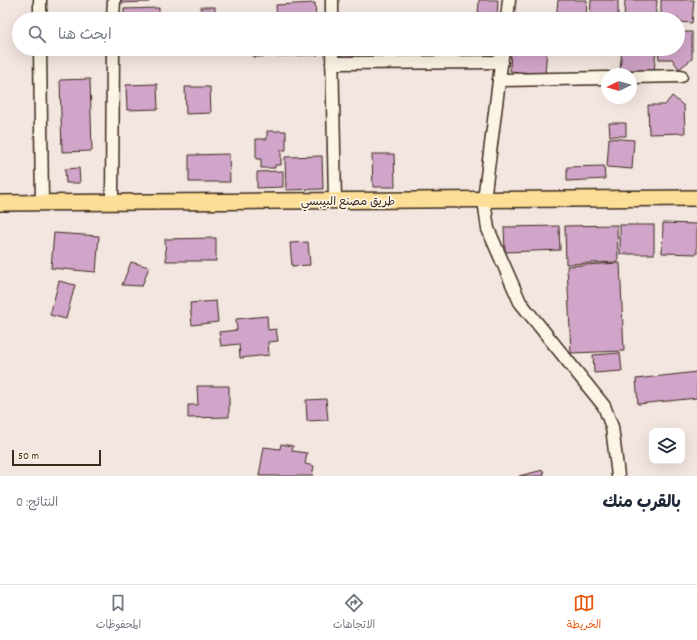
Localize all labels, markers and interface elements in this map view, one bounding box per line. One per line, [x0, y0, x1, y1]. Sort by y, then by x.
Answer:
search box [12, 12, 685, 56]
icon: search [26, 23, 48, 45]
text: ابحث هنا [58, 25, 112, 47]
north arrow [601, 68, 637, 104]
street label: طريق مصنع البيبسي [301, 194, 395, 212]
map controls [649, 428, 685, 464]
button: layers [649, 428, 685, 464]
scale bar [12, 448, 101, 467]
text: 50 m [18, 449, 39, 465]
text: بالقرب منك [603, 492, 681, 516]
text: النتائج: 0 [16, 494, 58, 513]
tab: المحفوظات [96, 592, 141, 634]
tab: الاتجاهات [333, 592, 375, 634]
tab: الخريطة [567, 592, 601, 634]

